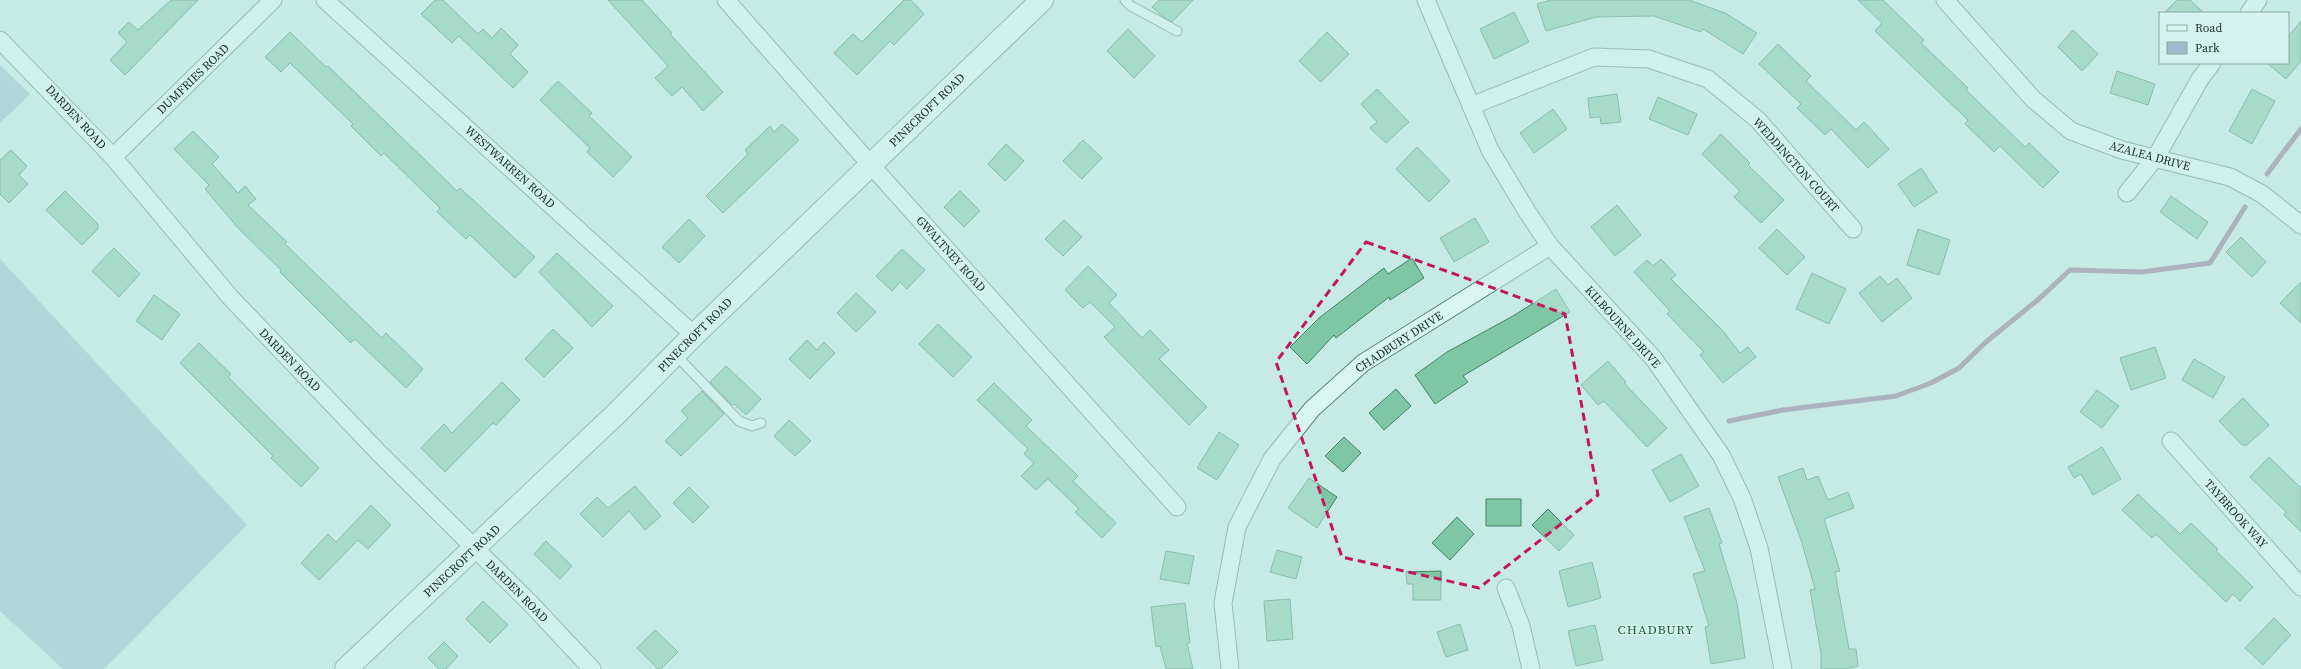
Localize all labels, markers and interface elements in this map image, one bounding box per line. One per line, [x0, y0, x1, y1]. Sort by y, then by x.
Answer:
legend [2159, 12, 2289, 64]
text: Road [2195, 20, 2222, 36]
street label: DUMFRIES ROAD [153, 40, 233, 118]
text: Park [2195, 40, 2220, 56]
street label: PINECROFT ROAD [886, 70, 968, 150]
street label: DARDEN ROAD [42, 81, 110, 153]
street label: WEDDINGTON COURT [1749, 114, 1843, 216]
street label: WESTWARREN ROAD [461, 122, 559, 212]
street label: AZALEA DRIVE [2108, 138, 2192, 174]
street label: GWALTNEY ROAD [913, 213, 989, 295]
street label: KILBOURNE DRIVE [1582, 282, 1664, 372]
street label: PINECROFT ROAD [654, 294, 736, 376]
street label: CHADBURY DRIVE [1352, 308, 1446, 376]
street label: DARDEN ROAD [256, 325, 324, 395]
street label: TAYBROOK WAY [2201, 476, 2272, 552]
street label: PINECROFT ROAD [420, 521, 504, 601]
street label: DARDEN ROAD [482, 556, 552, 626]
district label: CHADBURY [1618, 621, 1694, 638]

